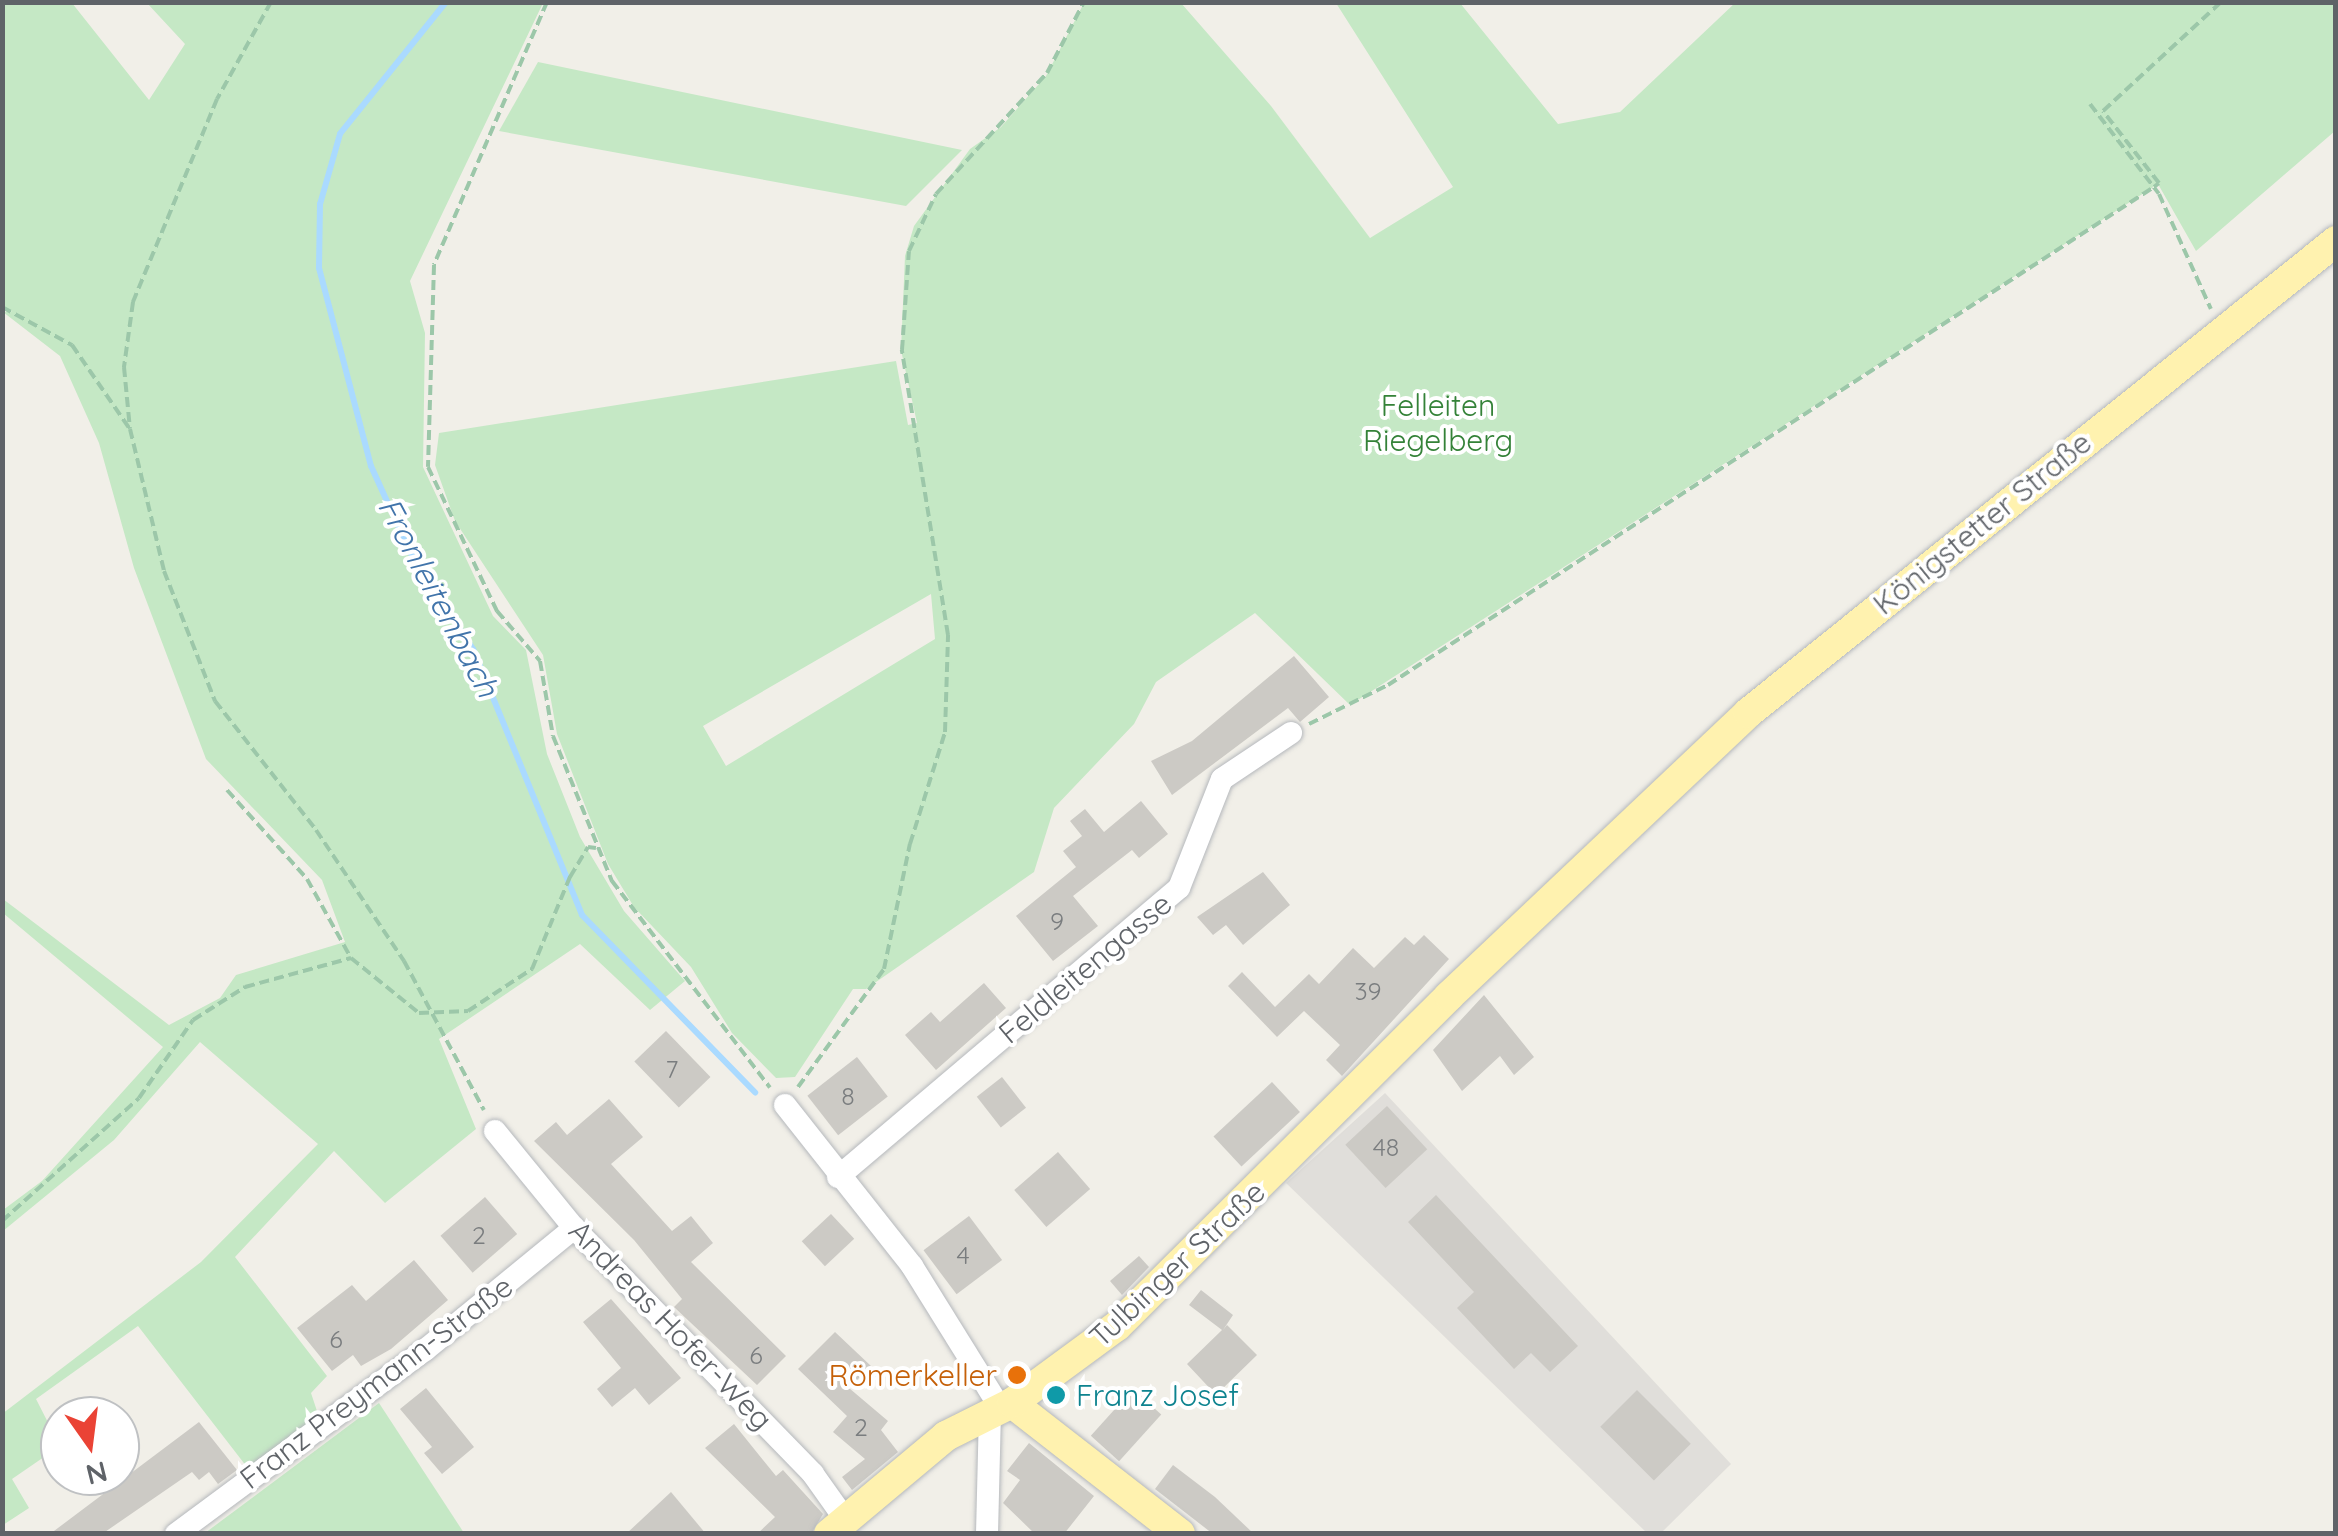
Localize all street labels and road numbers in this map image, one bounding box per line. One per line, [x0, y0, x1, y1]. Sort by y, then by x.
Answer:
street label: Königstetter Straße [1866, 424, 2098, 622]
street label: Feldleitengasse [991, 885, 1179, 1051]
street label: Tulbinger Straße [1082, 1174, 1272, 1354]
street label: Andreas Hofer-Weg [562, 1213, 780, 1437]
street label: Franz Preymann-Straße [233, 1268, 519, 1496]

